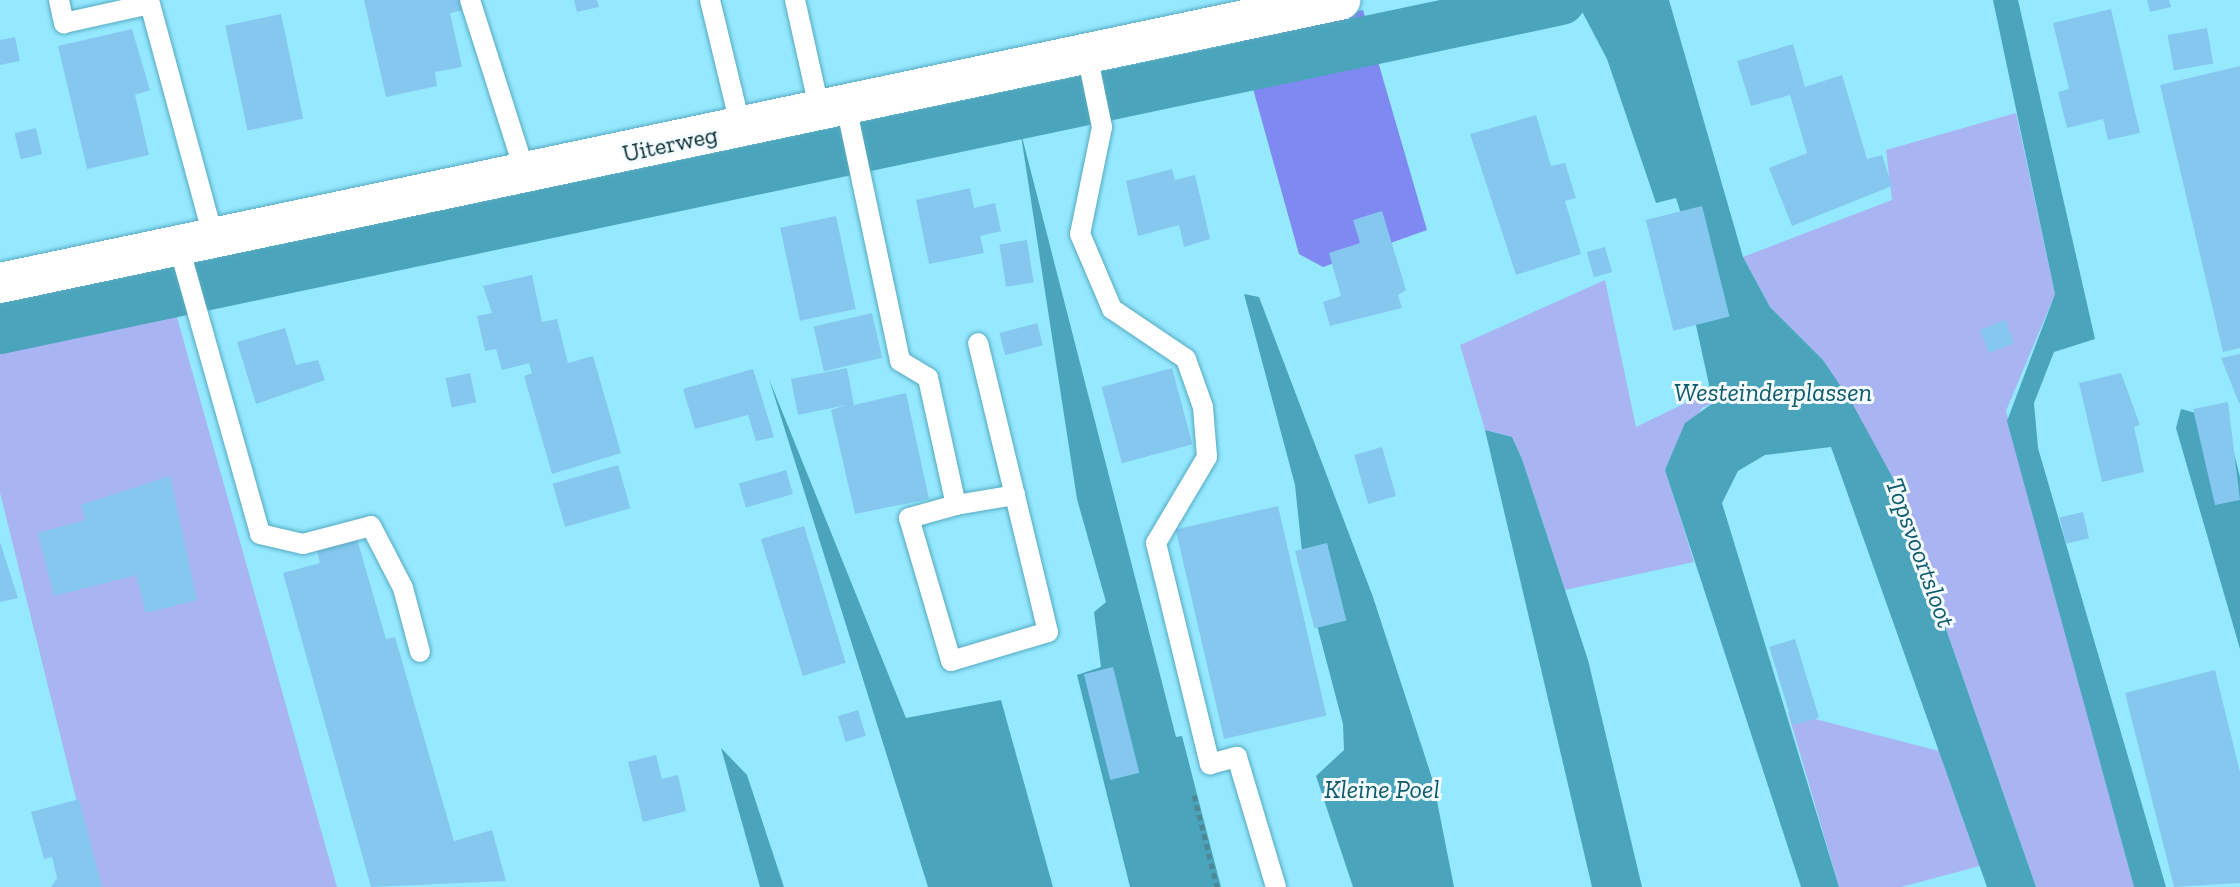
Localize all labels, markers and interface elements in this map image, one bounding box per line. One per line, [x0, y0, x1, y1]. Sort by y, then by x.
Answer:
street label: Uiterweg [620, 120, 720, 168]
water label: Westeinderplassen [1674, 377, 1872, 409]
water label: Topsvoortsloot [1878, 474, 1962, 632]
water label: Kleine Poel [1324, 774, 1440, 806]

